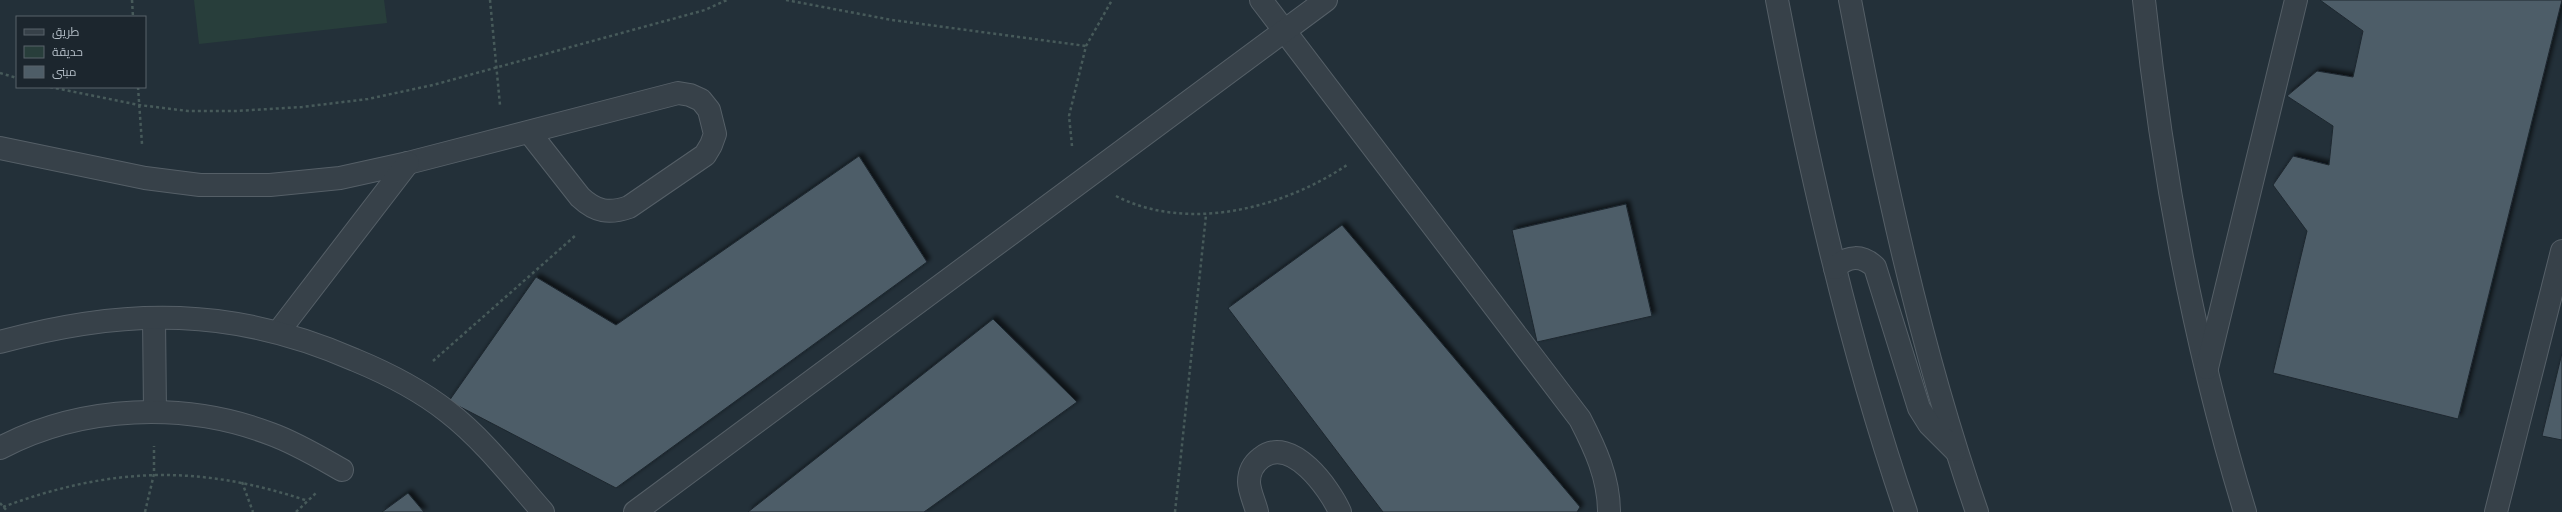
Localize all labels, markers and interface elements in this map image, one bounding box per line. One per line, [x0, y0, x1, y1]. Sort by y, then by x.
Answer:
legend [16, 16, 146, 88]
text: طريق [52, 24, 80, 39]
text: حديقة [52, 44, 83, 59]
text: مبنى [52, 64, 77, 79]

